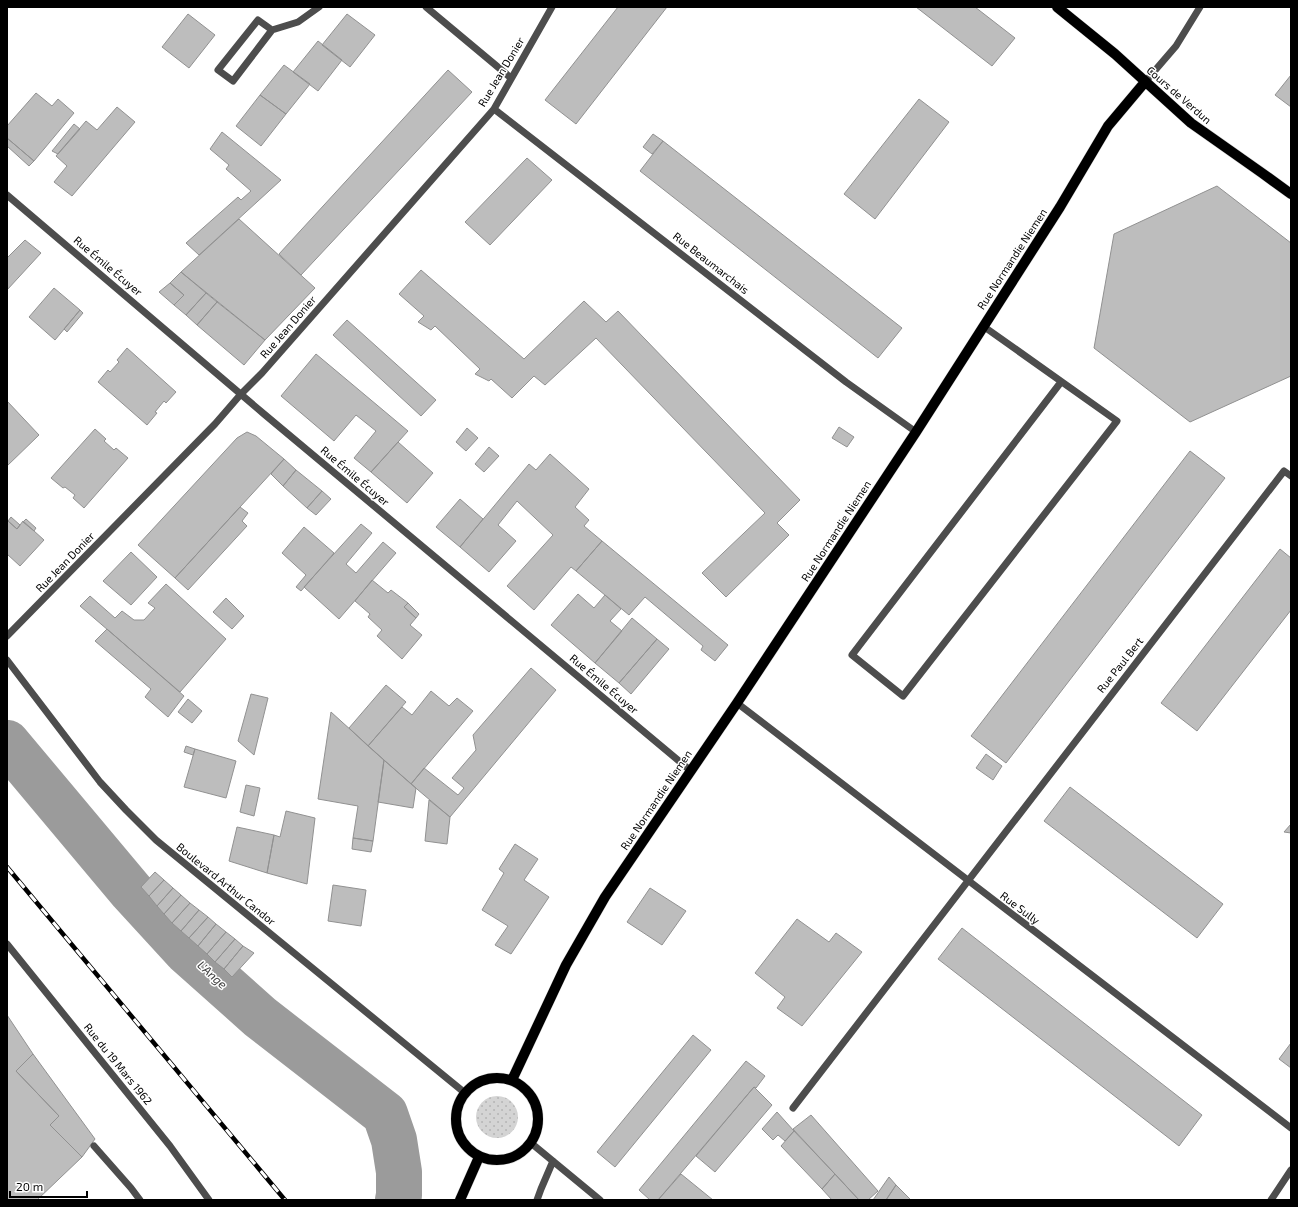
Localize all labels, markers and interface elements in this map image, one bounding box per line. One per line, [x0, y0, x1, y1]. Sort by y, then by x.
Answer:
street label: Rue Jean Donier [475, 34, 527, 109]
street label: Cours de Verdun [1144, 63, 1214, 126]
street label: Rue Normandie Niemen [974, 206, 1049, 312]
street label: Rue Beaumarchais [671, 229, 752, 296]
street label: Rue Émile Écuyer [71, 233, 146, 298]
street label: Rue Jean Donier [257, 292, 319, 361]
street label: Rue Émile Écuyer [318, 443, 393, 508]
street label: Rue Normandie Niemen [798, 478, 873, 584]
street label: Rue Jean Donier [33, 528, 97, 594]
street label: Rue Paul Bert [1094, 634, 1145, 695]
street label: Rue Émile Écuyer [567, 651, 642, 716]
street label: Rue Normandie Niemen [617, 747, 694, 852]
street label: Boulevard Arthur Candor [174, 840, 279, 928]
street label: Rue Sully [998, 889, 1043, 927]
water label: L'Ange [195, 957, 231, 991]
street label: Rue du 19 Mars 1962 [82, 1020, 155, 1107]
scale bar [10, 1173, 87, 1199]
text: 20 m [16, 1179, 43, 1193]

